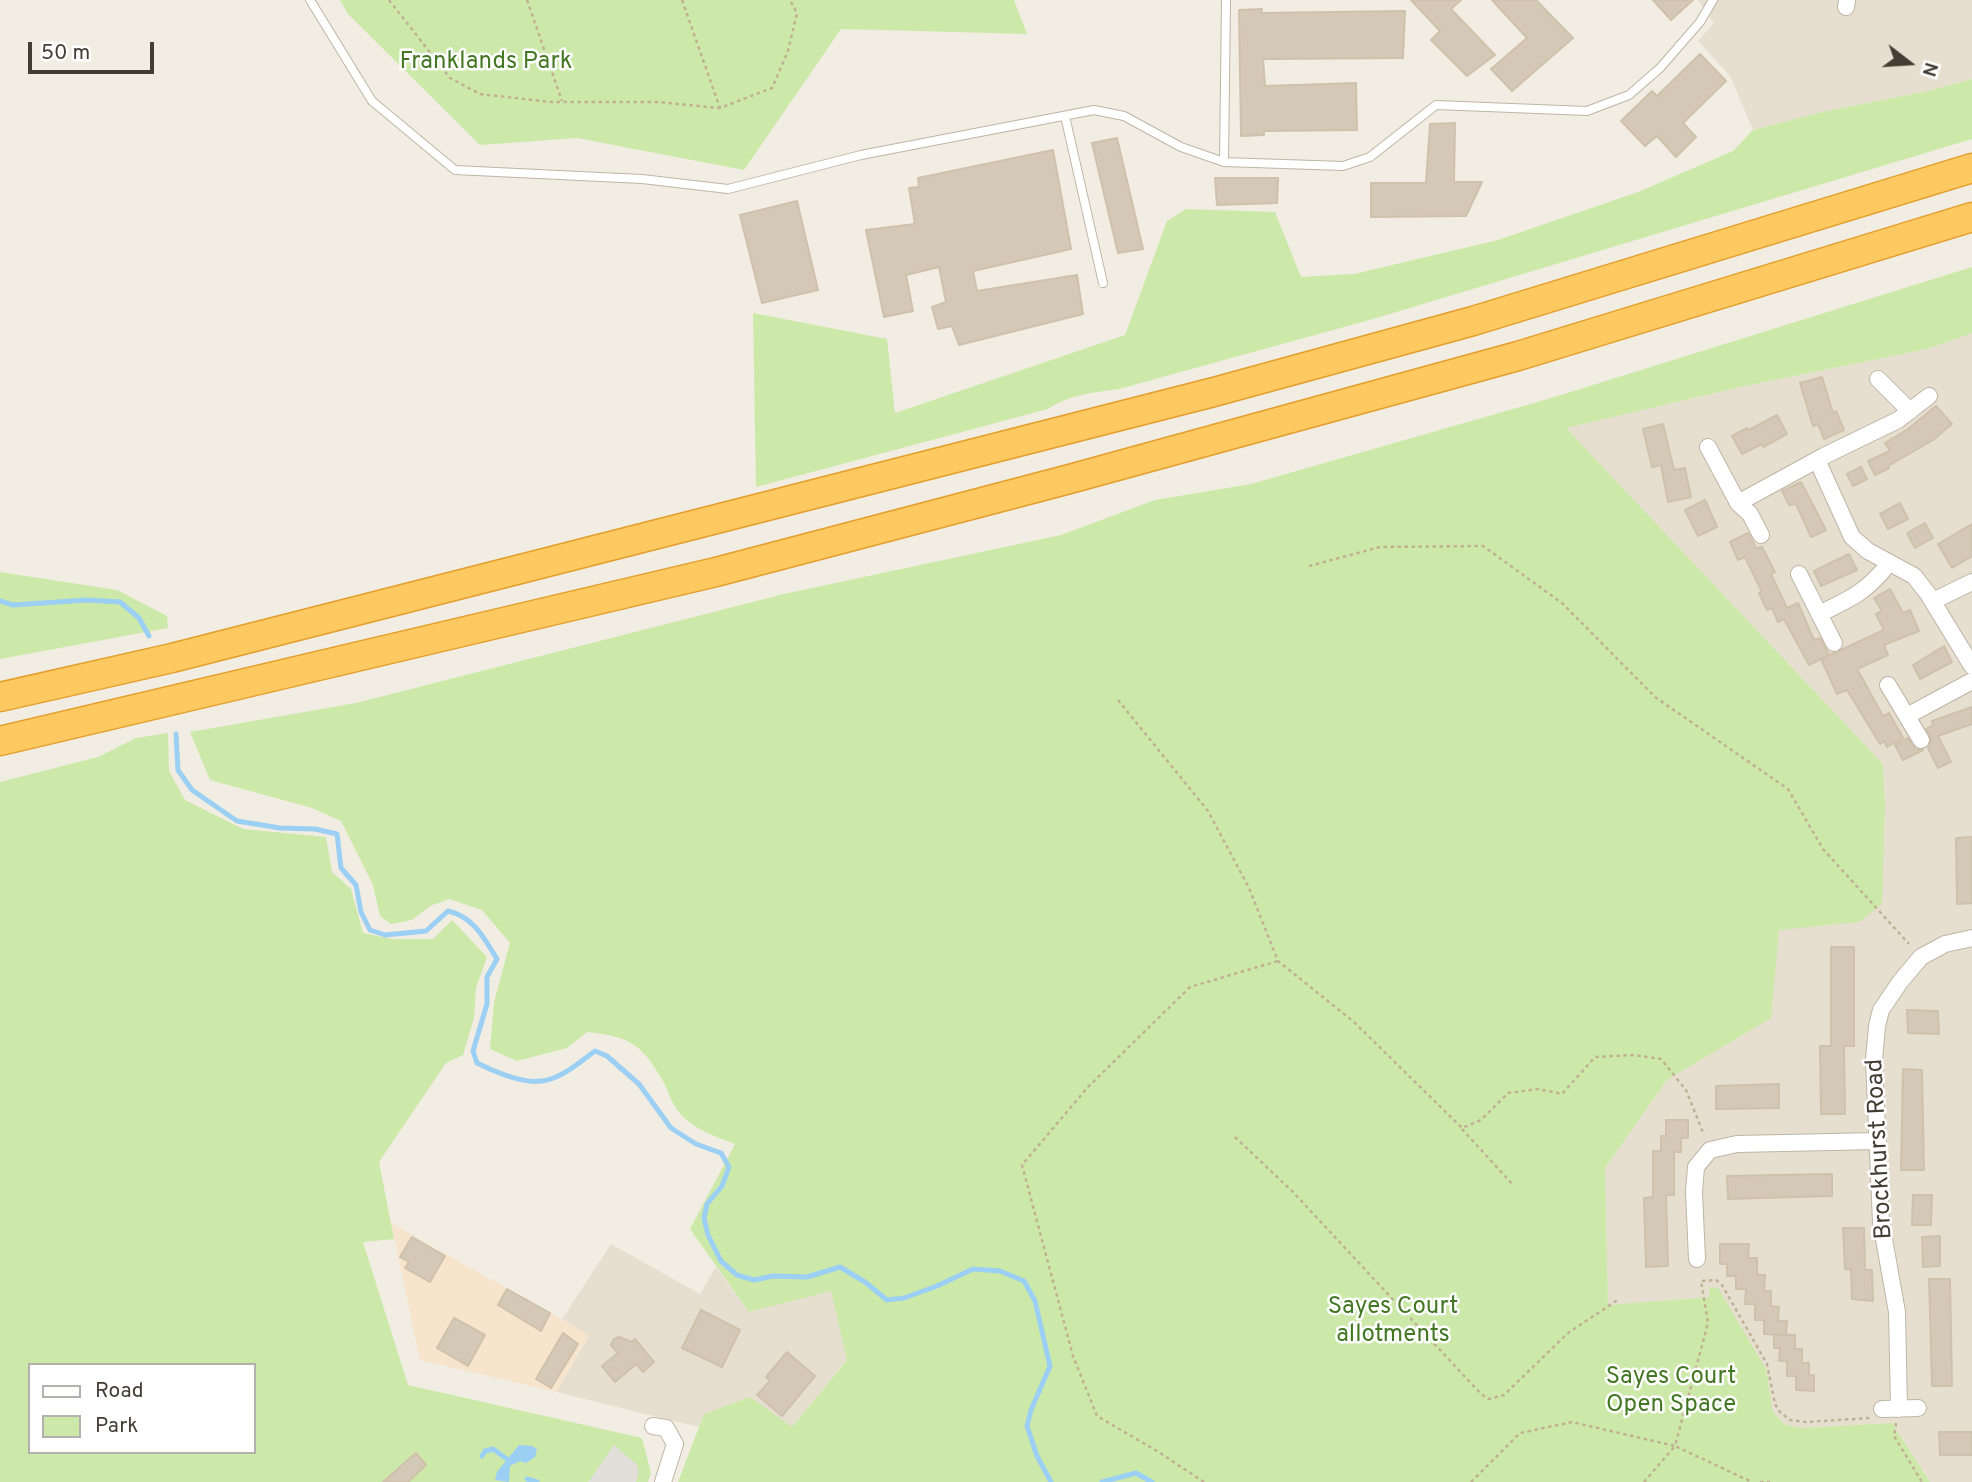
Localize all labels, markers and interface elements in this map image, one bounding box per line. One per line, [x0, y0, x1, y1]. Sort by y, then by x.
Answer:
scale bar [32, 28, 158, 72]
north arrow [1874, 28, 1944, 98]
text: 50 m [41, 40, 90, 67]
park label: Franklands Park [400, 49, 572, 77]
text: N [1916, 59, 1943, 79]
street label: Brockhurst Road [1862, 1058, 1900, 1240]
park label: Sayes Court allotments [1328, 1294, 1458, 1350]
legend [28, 1363, 256, 1454]
park label: Sayes Court Open Space [1606, 1364, 1736, 1420]
text: Road [95, 1378, 144, 1405]
text: Park [95, 1413, 138, 1440]

